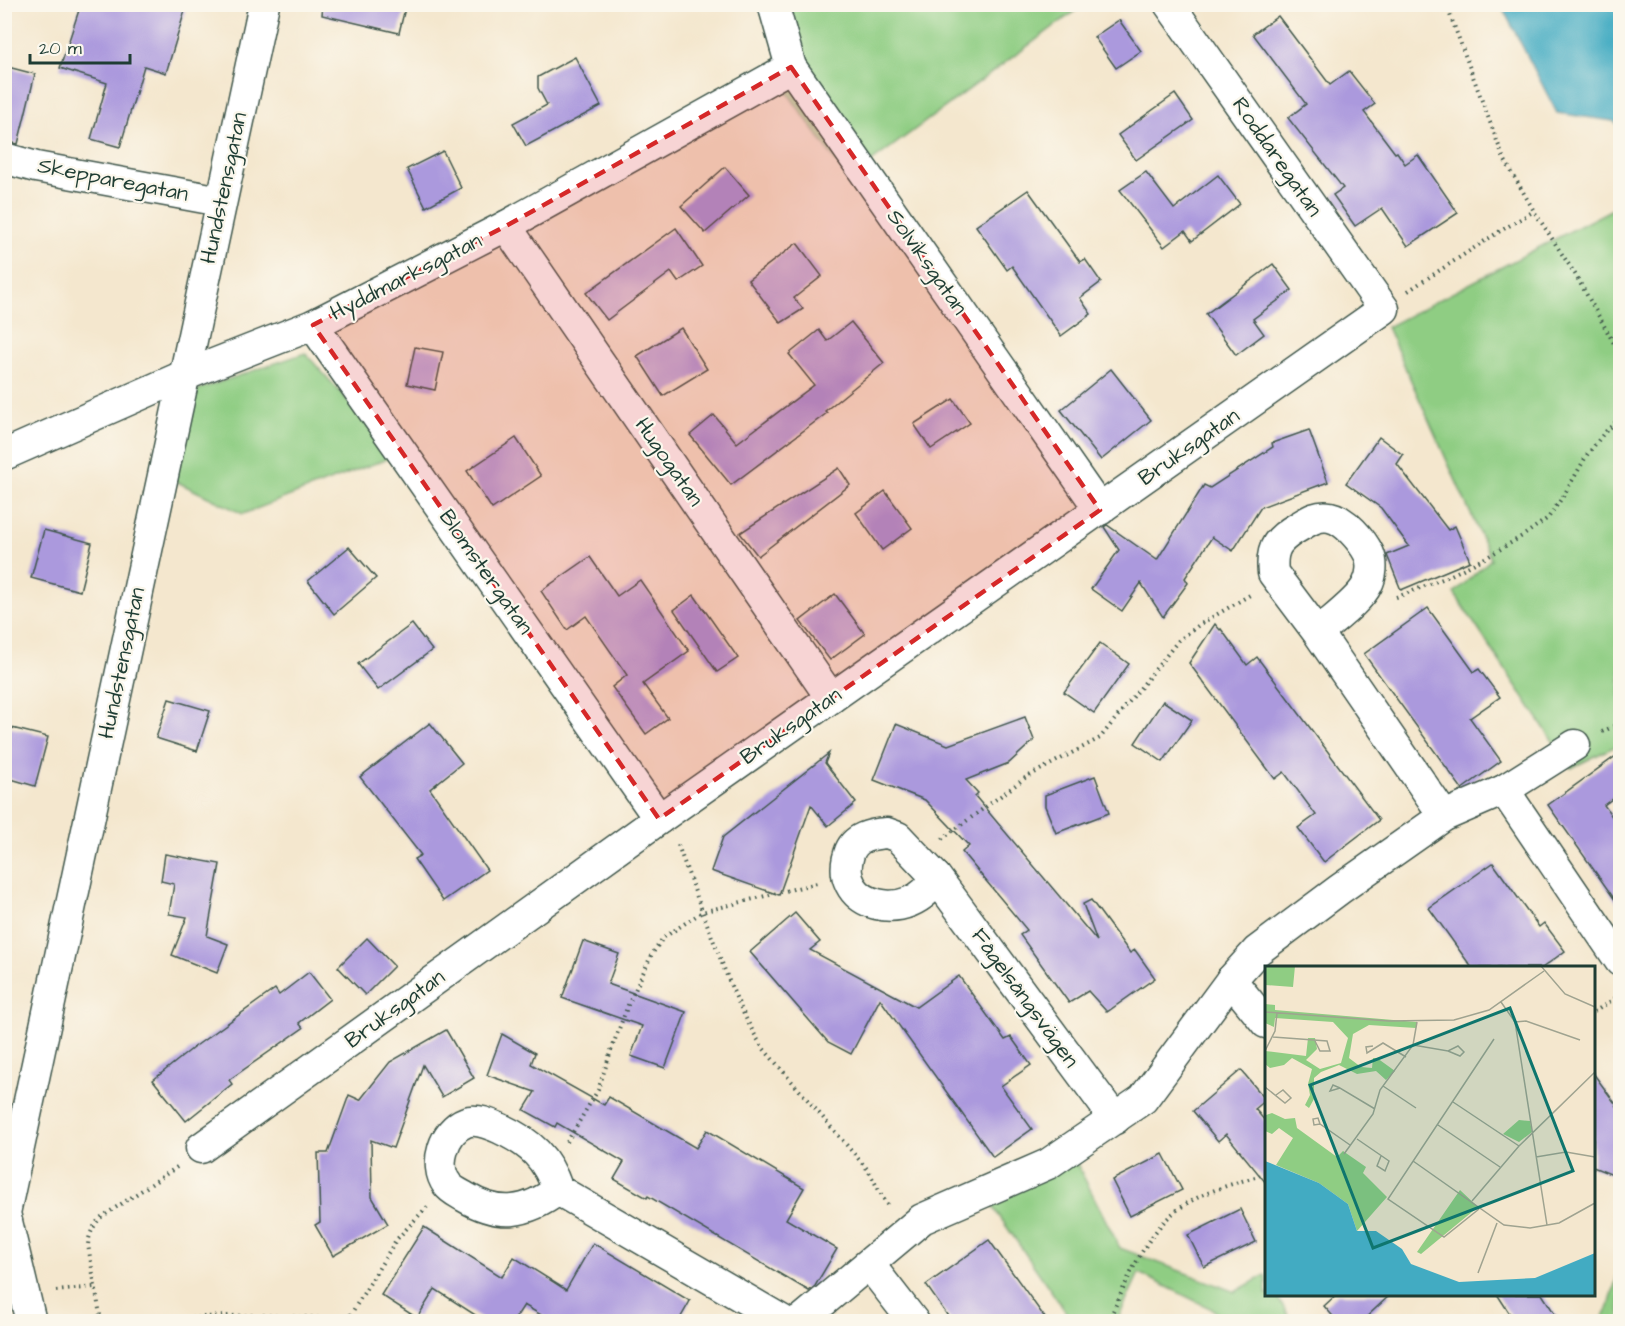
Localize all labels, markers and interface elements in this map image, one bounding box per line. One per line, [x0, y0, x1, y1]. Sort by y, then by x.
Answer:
scale bar [30, 27, 130, 65]
text: 20 m [39, 36, 82, 61]
street label: Roddaregatan [1223, 91, 1330, 224]
street label: Hundstensgatan [193, 109, 256, 267]
street label: Skepparegatan [35, 150, 191, 211]
street label: Solviksgatan [878, 203, 975, 322]
street label: Hyddmarksgatan [325, 225, 488, 330]
street label: Bruksgatan [1132, 401, 1246, 494]
street label: Hugogatan [626, 411, 711, 513]
street label: Blomstergatan [431, 503, 541, 641]
street label: Hundstensgatan [91, 584, 154, 742]
street label: Bruksgatan [734, 680, 848, 773]
street label: Fågelsångsvägen [963, 922, 1086, 1075]
street label: Bruksgatan [339, 962, 452, 1057]
inset map [1265, 966, 1595, 1296]

